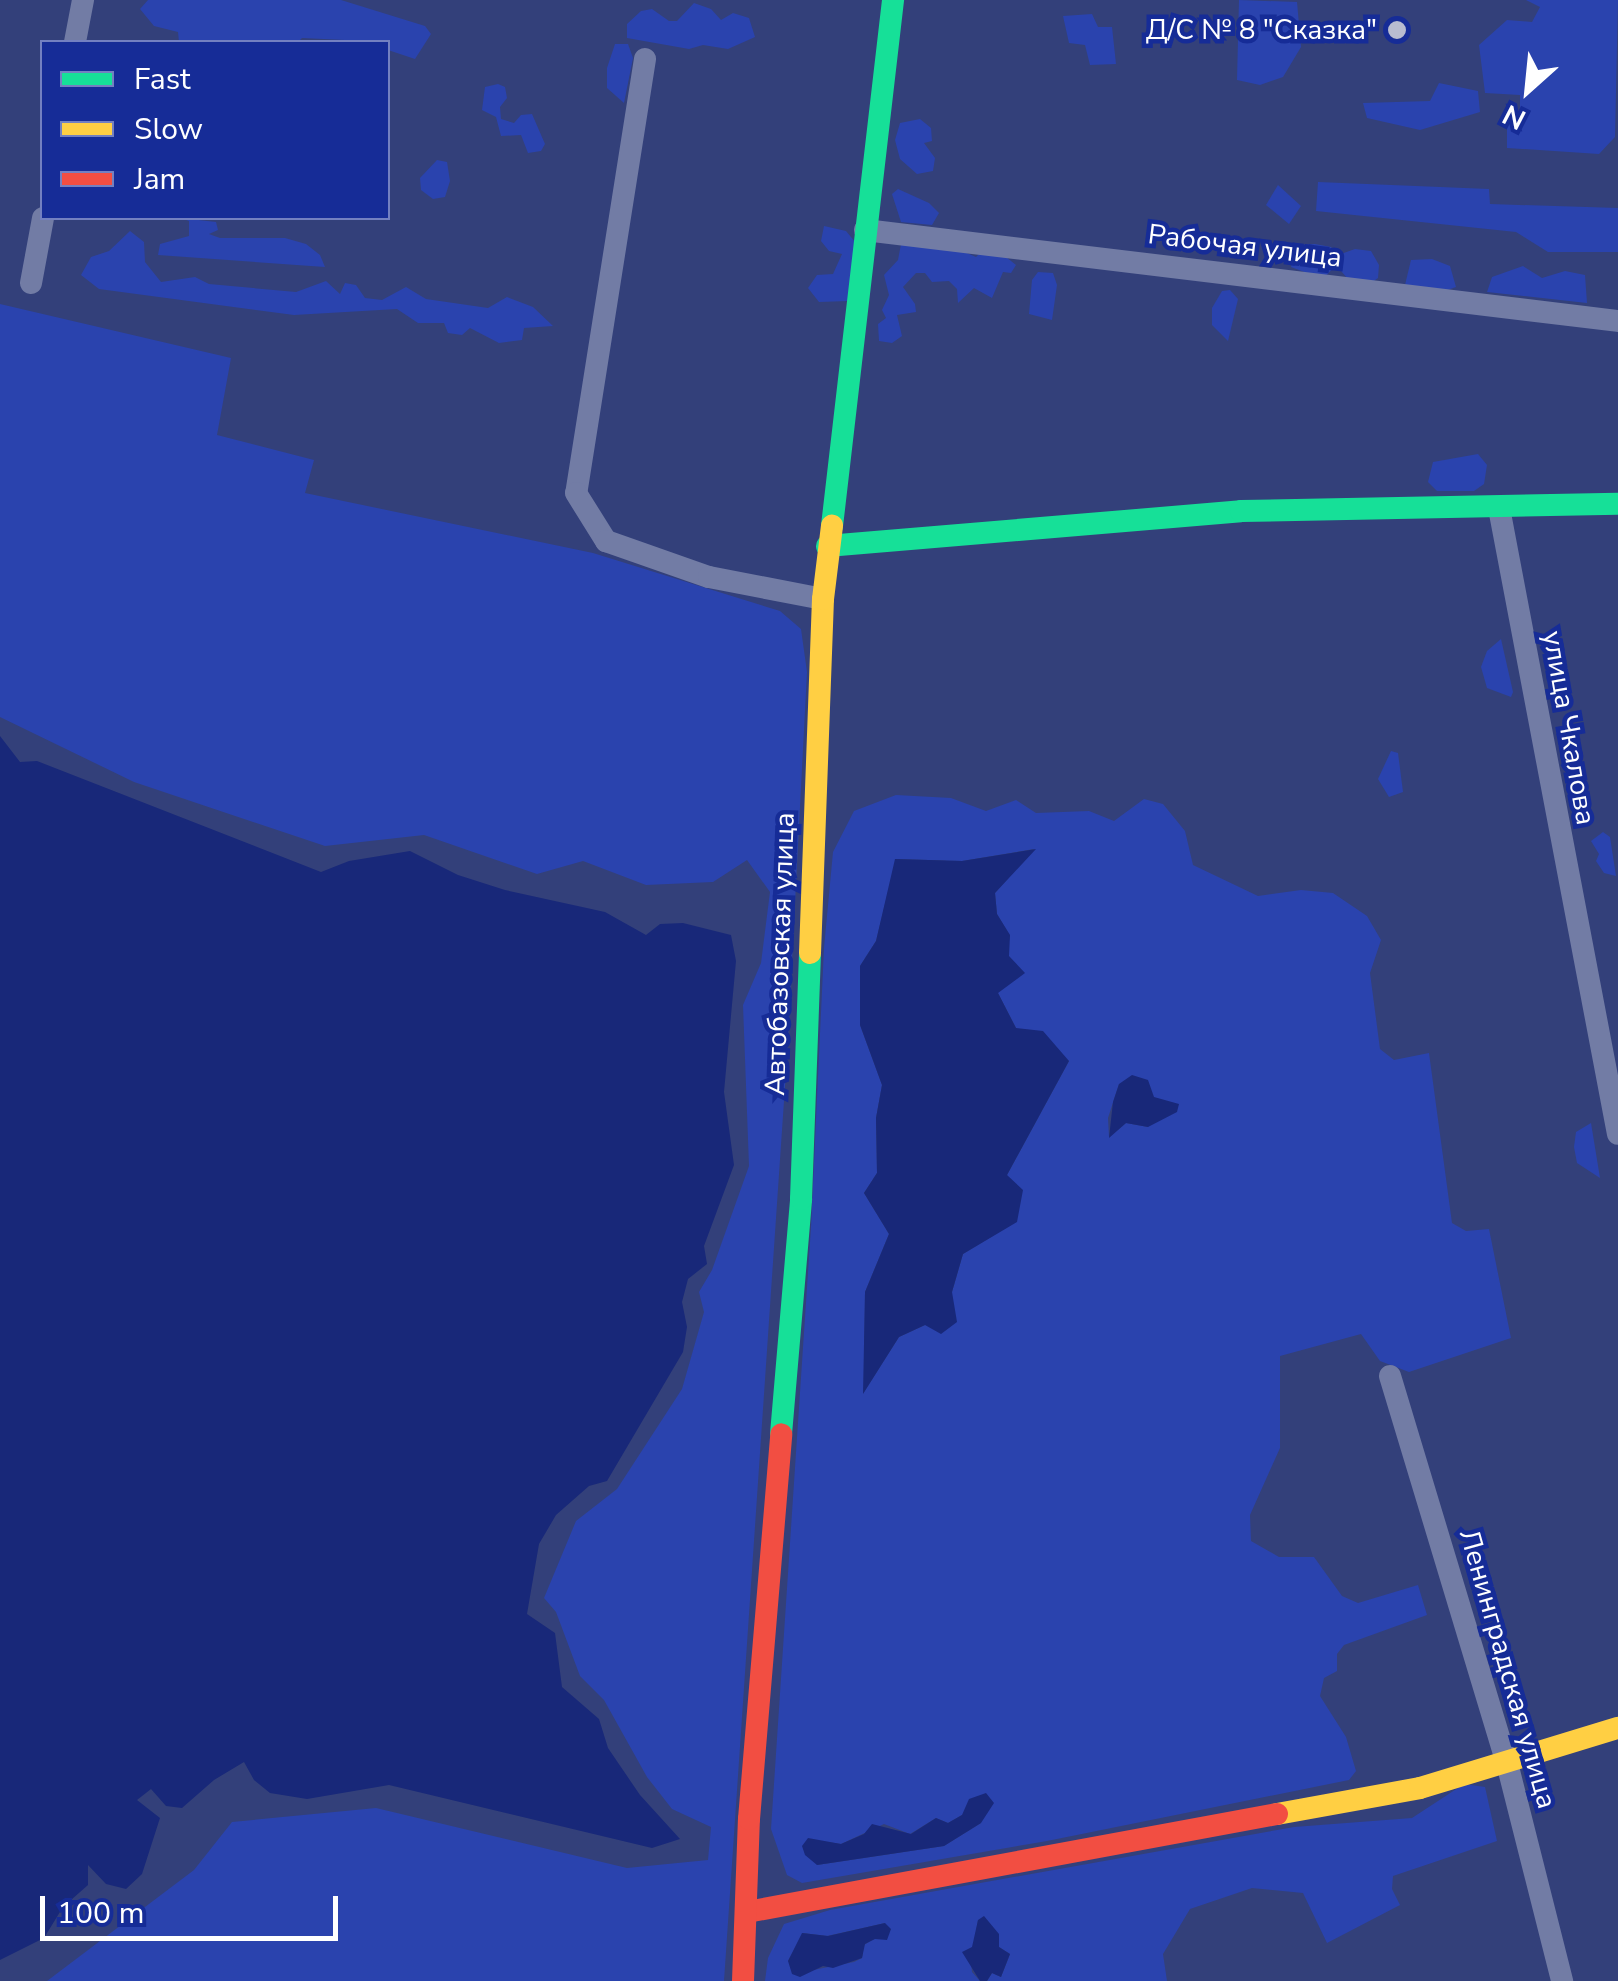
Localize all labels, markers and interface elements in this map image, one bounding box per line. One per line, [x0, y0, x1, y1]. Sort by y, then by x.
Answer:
place label: Д/С № 8 "Сказка" [1146, 13, 1377, 47]
marker: Д/С № 8 "Сказка" [1386, 19, 1408, 41]
legend [40, 40, 390, 220]
north arrow [1478, 40, 1578, 140]
text: Fast [134, 59, 191, 100]
text: N [1496, 95, 1532, 138]
text: Slow [134, 109, 203, 150]
text: Jam [134, 159, 185, 200]
street label: Рабочая улица [1146, 217, 1344, 275]
street label: улица Чкалова [1535, 628, 1603, 828]
street label: Автобазовская улица [758, 812, 802, 1096]
street label: Ленинградская улица [1452, 1525, 1564, 1813]
scale bar [45, 1876, 342, 1938]
text: 100 m [57, 1893, 144, 1934]

